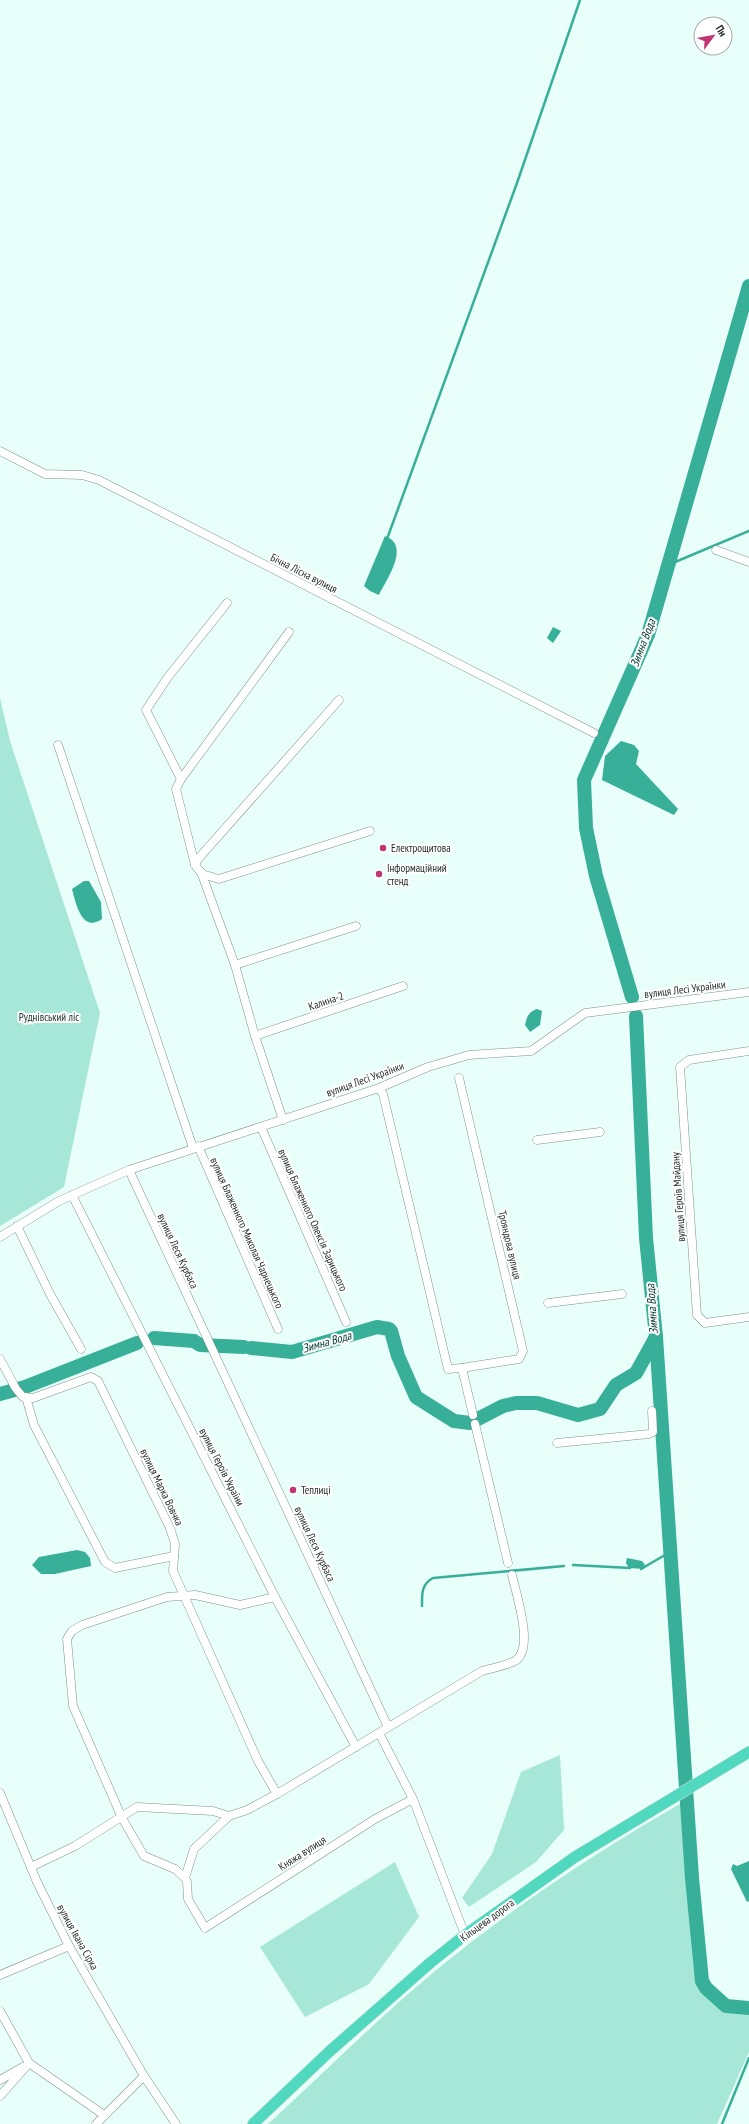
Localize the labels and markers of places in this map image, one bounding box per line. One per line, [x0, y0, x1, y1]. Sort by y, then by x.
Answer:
place label: Електрощитова [391, 841, 451, 855]
marker: Електрощитова [378, 843, 388, 853]
place label: Інформаційний стенд [387, 861, 447, 888]
marker: Інформаційний стенд [374, 869, 384, 879]
place label: Теплиці [301, 1483, 331, 1497]
marker: Теплиці [288, 1485, 298, 1495]

